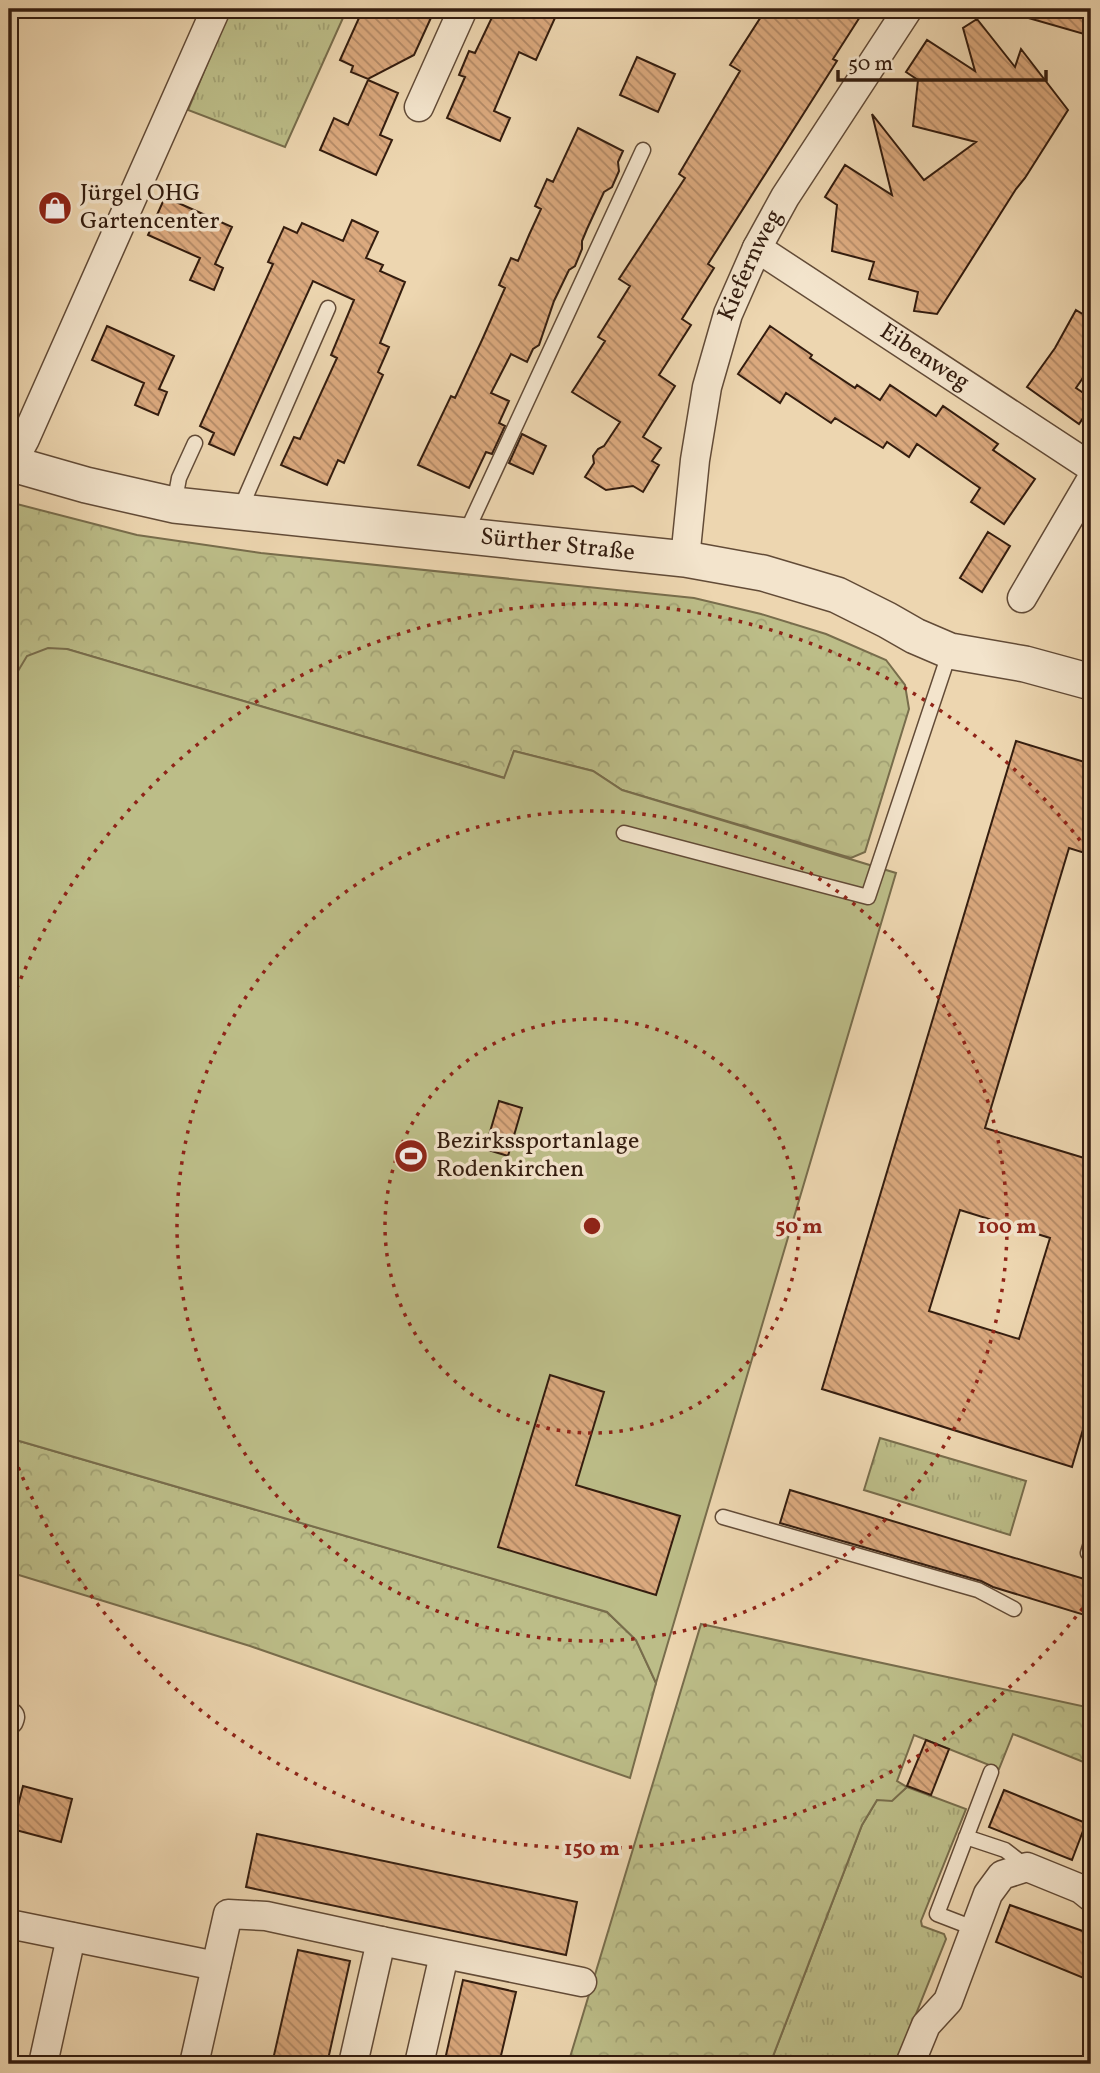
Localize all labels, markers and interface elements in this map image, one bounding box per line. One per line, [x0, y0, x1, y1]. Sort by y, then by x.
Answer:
scale bar [838, 38, 1046, 82]
text: 50 m [848, 50, 893, 79]
place label: Jürgel OHG Gartencenter [80, 177, 220, 239]
shop icon: Jürgel OHG Gartencenter [36, 189, 74, 227]
street label: Kiefernweg [710, 203, 792, 327]
street label: Eibenweg [872, 316, 976, 400]
street label: Sürther Straße [479, 520, 637, 571]
place label: Bezirkssportanlage Rodenkirchen [436, 1125, 639, 1187]
sports icon: Bezirkssportanlage Rodenkirchen [392, 1137, 430, 1175]
text: 50 m [775, 1213, 823, 1242]
text: 100 m [977, 1213, 1037, 1242]
centre of rings [580, 1214, 604, 1238]
text: 150 m [564, 1835, 620, 1864]

